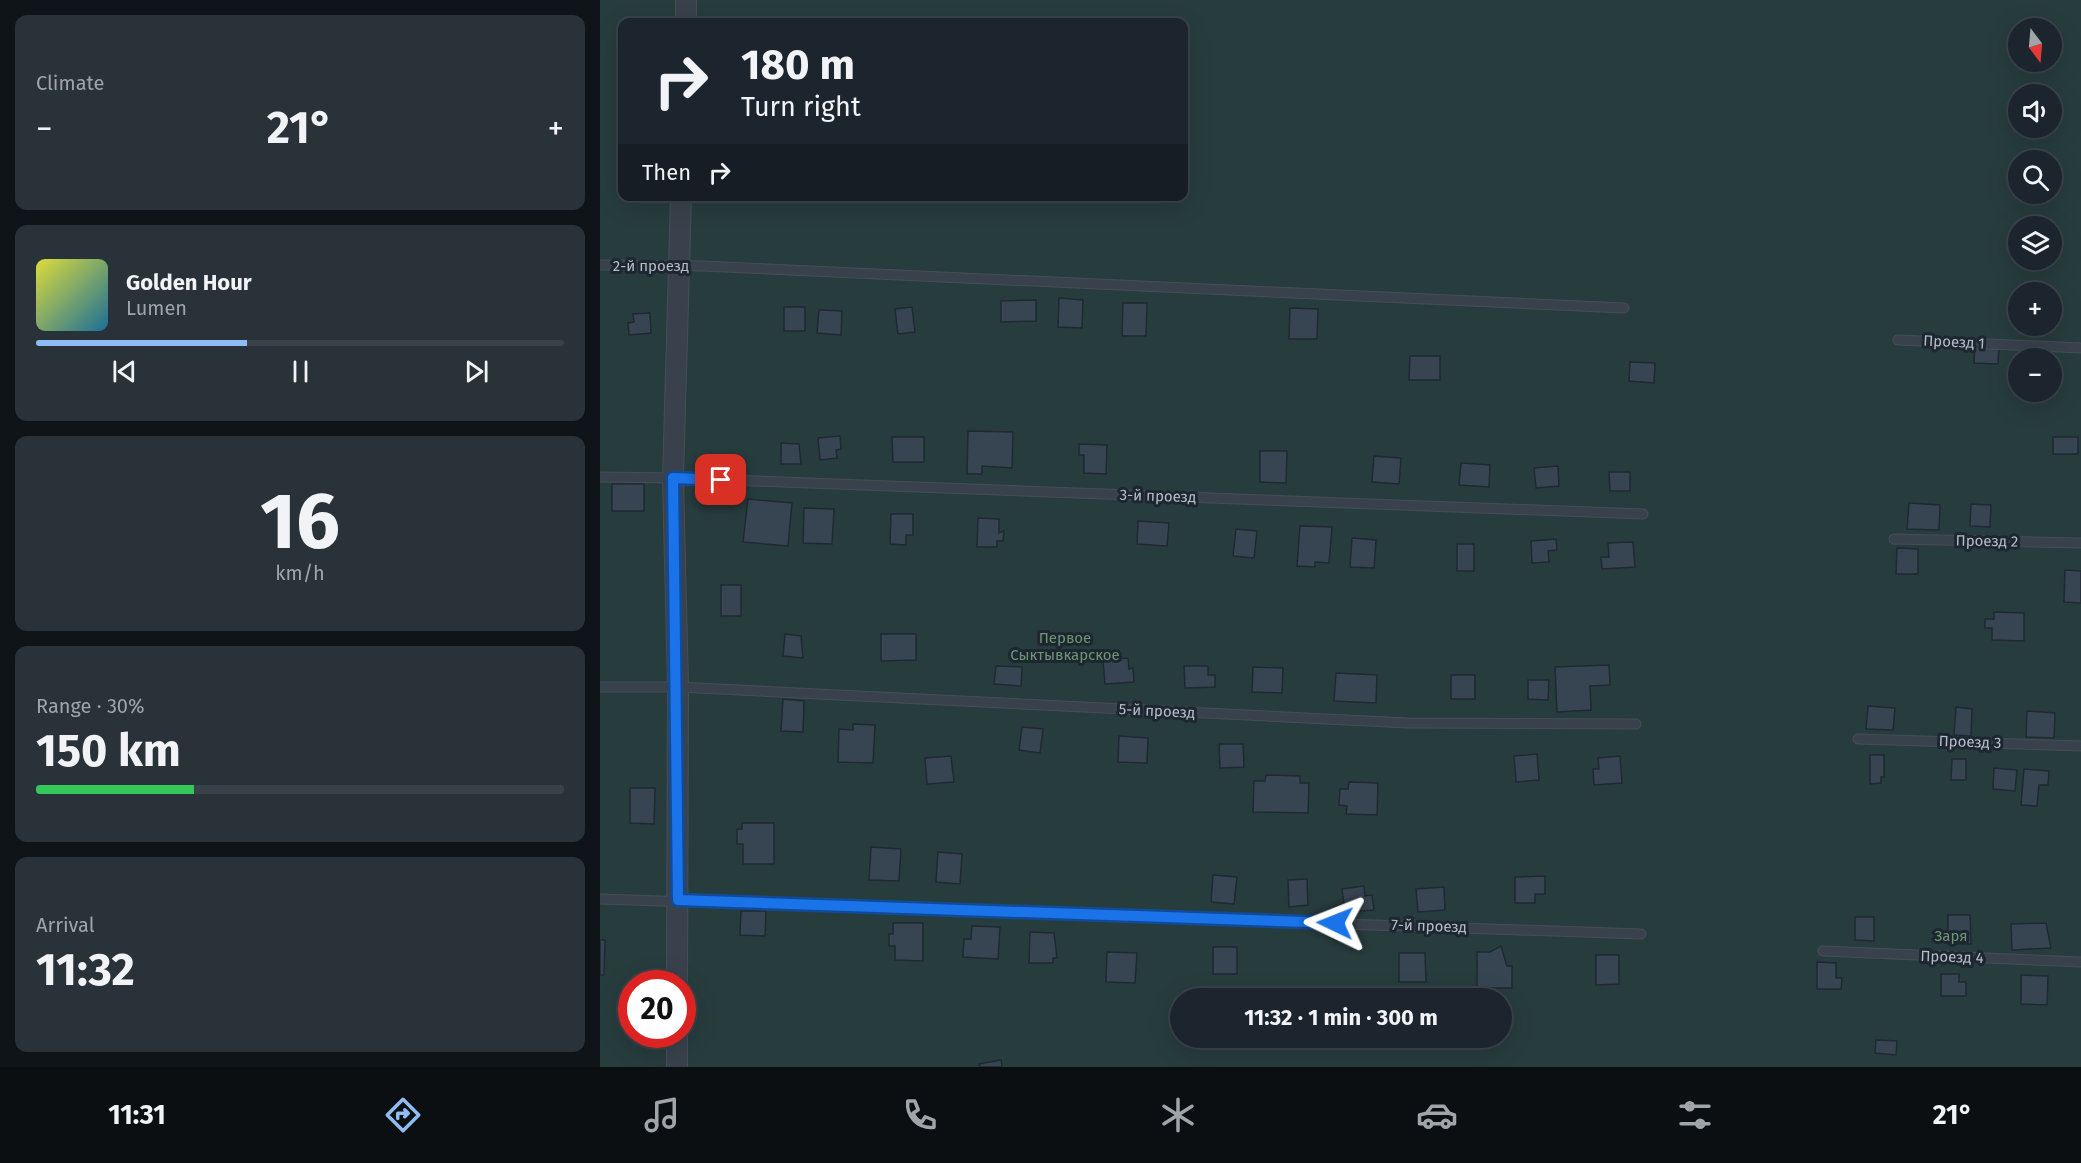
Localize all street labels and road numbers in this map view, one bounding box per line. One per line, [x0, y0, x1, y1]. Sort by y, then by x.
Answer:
street label: 2-й проезд [613, 257, 689, 275]
street label: Проезд 1 [1923, 331, 1985, 353]
street label: 3-й проезд [1119, 486, 1197, 506]
street label: Проезд 2 [1955, 531, 2019, 551]
street label: 5-й проезд [1118, 700, 1196, 722]
street label: Проезд 3 [1938, 732, 2002, 752]
street label: 7-й проезд [1391, 916, 1467, 936]
street label: Проезд 4 [1920, 947, 1984, 967]

